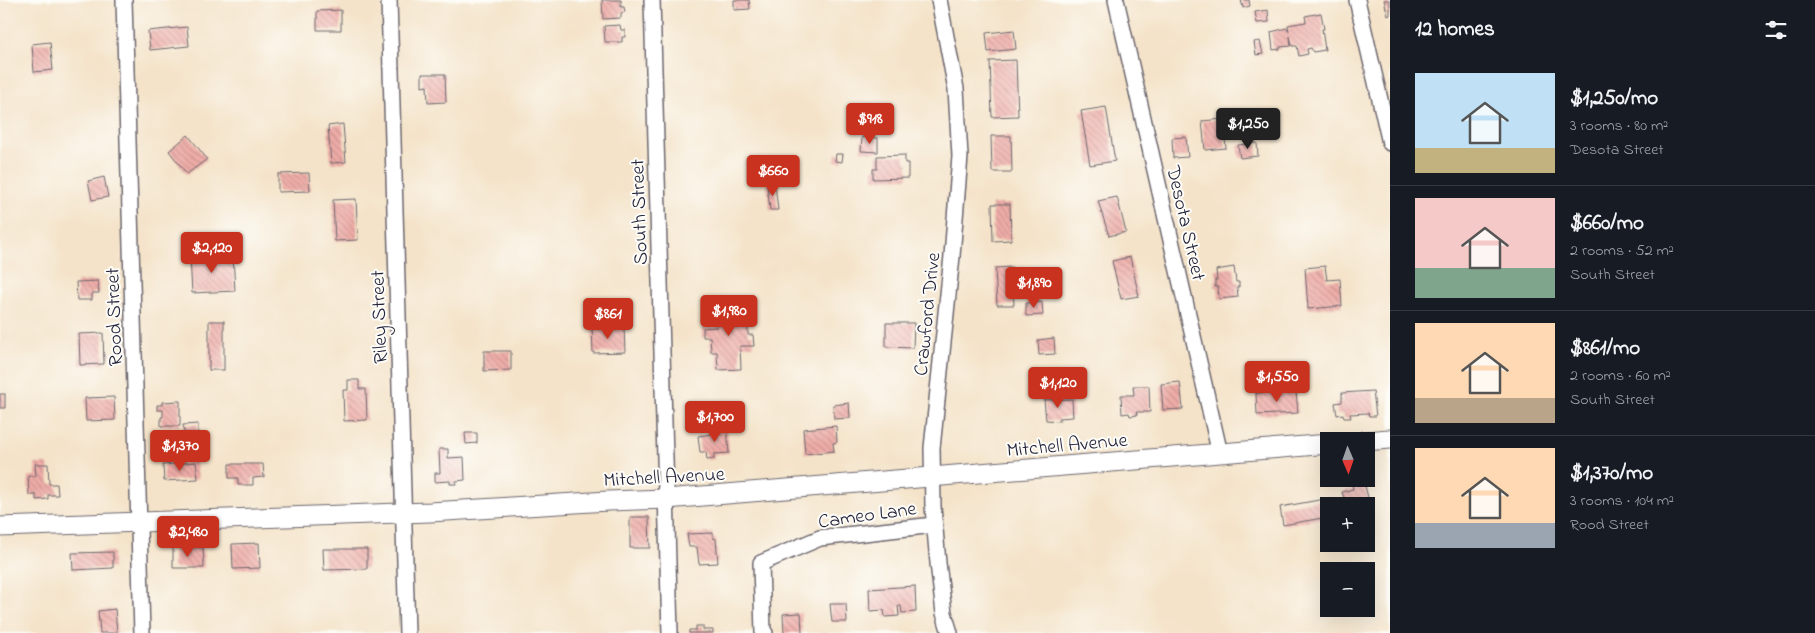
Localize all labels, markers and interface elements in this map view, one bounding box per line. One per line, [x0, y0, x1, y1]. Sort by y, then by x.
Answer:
text: 12 homes [1415, 15, 1495, 45]
icon: filters [1762, 16, 1790, 44]
text: $1,250/mo [1570, 84, 1658, 114]
icon: home [1455, 93, 1515, 153]
pin: $918 [840, 102, 900, 145]
text: $918 [857, 107, 883, 131]
pin: $1,250 [1207, 108, 1289, 150]
text: $1,250 [1227, 112, 1269, 136]
text: 3 rooms · 80 m² [1570, 114, 1668, 138]
text: Desota Street [1570, 138, 1664, 162]
pin: $660 [743, 154, 803, 197]
street label: South Street [624, 158, 657, 266]
text: $660 [758, 159, 788, 183]
street label: Desota Street [1157, 162, 1212, 284]
text: $660/mo [1570, 209, 1644, 239]
icon: home [1455, 218, 1515, 278]
pin: $2,120 [171, 232, 253, 274]
text: $2,120 [192, 236, 232, 260]
text: 2 rooms · 52 m² [1570, 239, 1674, 263]
street label: Crawford Drive [908, 251, 949, 377]
text: South Street [1570, 263, 1655, 287]
pin: $1,890 [993, 266, 1075, 309]
street label: Rood Street [99, 267, 132, 367]
street label: Riley Street [364, 269, 397, 364]
text: $1,890 [1016, 271, 1052, 295]
pin: $1,980 [688, 294, 770, 337]
pin: $861 [578, 298, 638, 340]
text: $1,980 [711, 299, 747, 323]
text: $861 [594, 302, 622, 326]
text: $861/mo [1570, 334, 1640, 364]
icon: home [1455, 343, 1515, 403]
pin: $1,550 [1236, 360, 1318, 403]
text: 2 rooms · 60 m² [1570, 364, 1671, 388]
text: $1,550 [1256, 365, 1298, 389]
pin: $1,120 [1017, 366, 1099, 409]
text: $1,120 [1039, 371, 1077, 395]
text: South Street [1570, 388, 1655, 412]
pin: $1,700 [674, 400, 756, 443]
text: $1,700 [696, 405, 734, 429]
street label: Mitchell Avenue [1006, 427, 1129, 466]
pin: $1,370 [139, 430, 221, 472]
north arrow [1320, 432, 1375, 488]
map controls [1320, 432, 1375, 617]
text: $1,370 [161, 434, 199, 458]
text: $1,370/mo [1570, 459, 1653, 489]
street label: Mitchell Avenue [603, 461, 726, 496]
icon: home [1455, 468, 1515, 528]
text: 3 rooms · 104 m² [1570, 489, 1674, 513]
street label: Cameo Lane [816, 495, 918, 538]
button: + [1320, 497, 1375, 552]
text: Rood Street [1570, 513, 1649, 537]
pin: $2,480 [147, 516, 229, 558]
text: $2,480 [168, 520, 208, 544]
button: − [1320, 562, 1375, 617]

